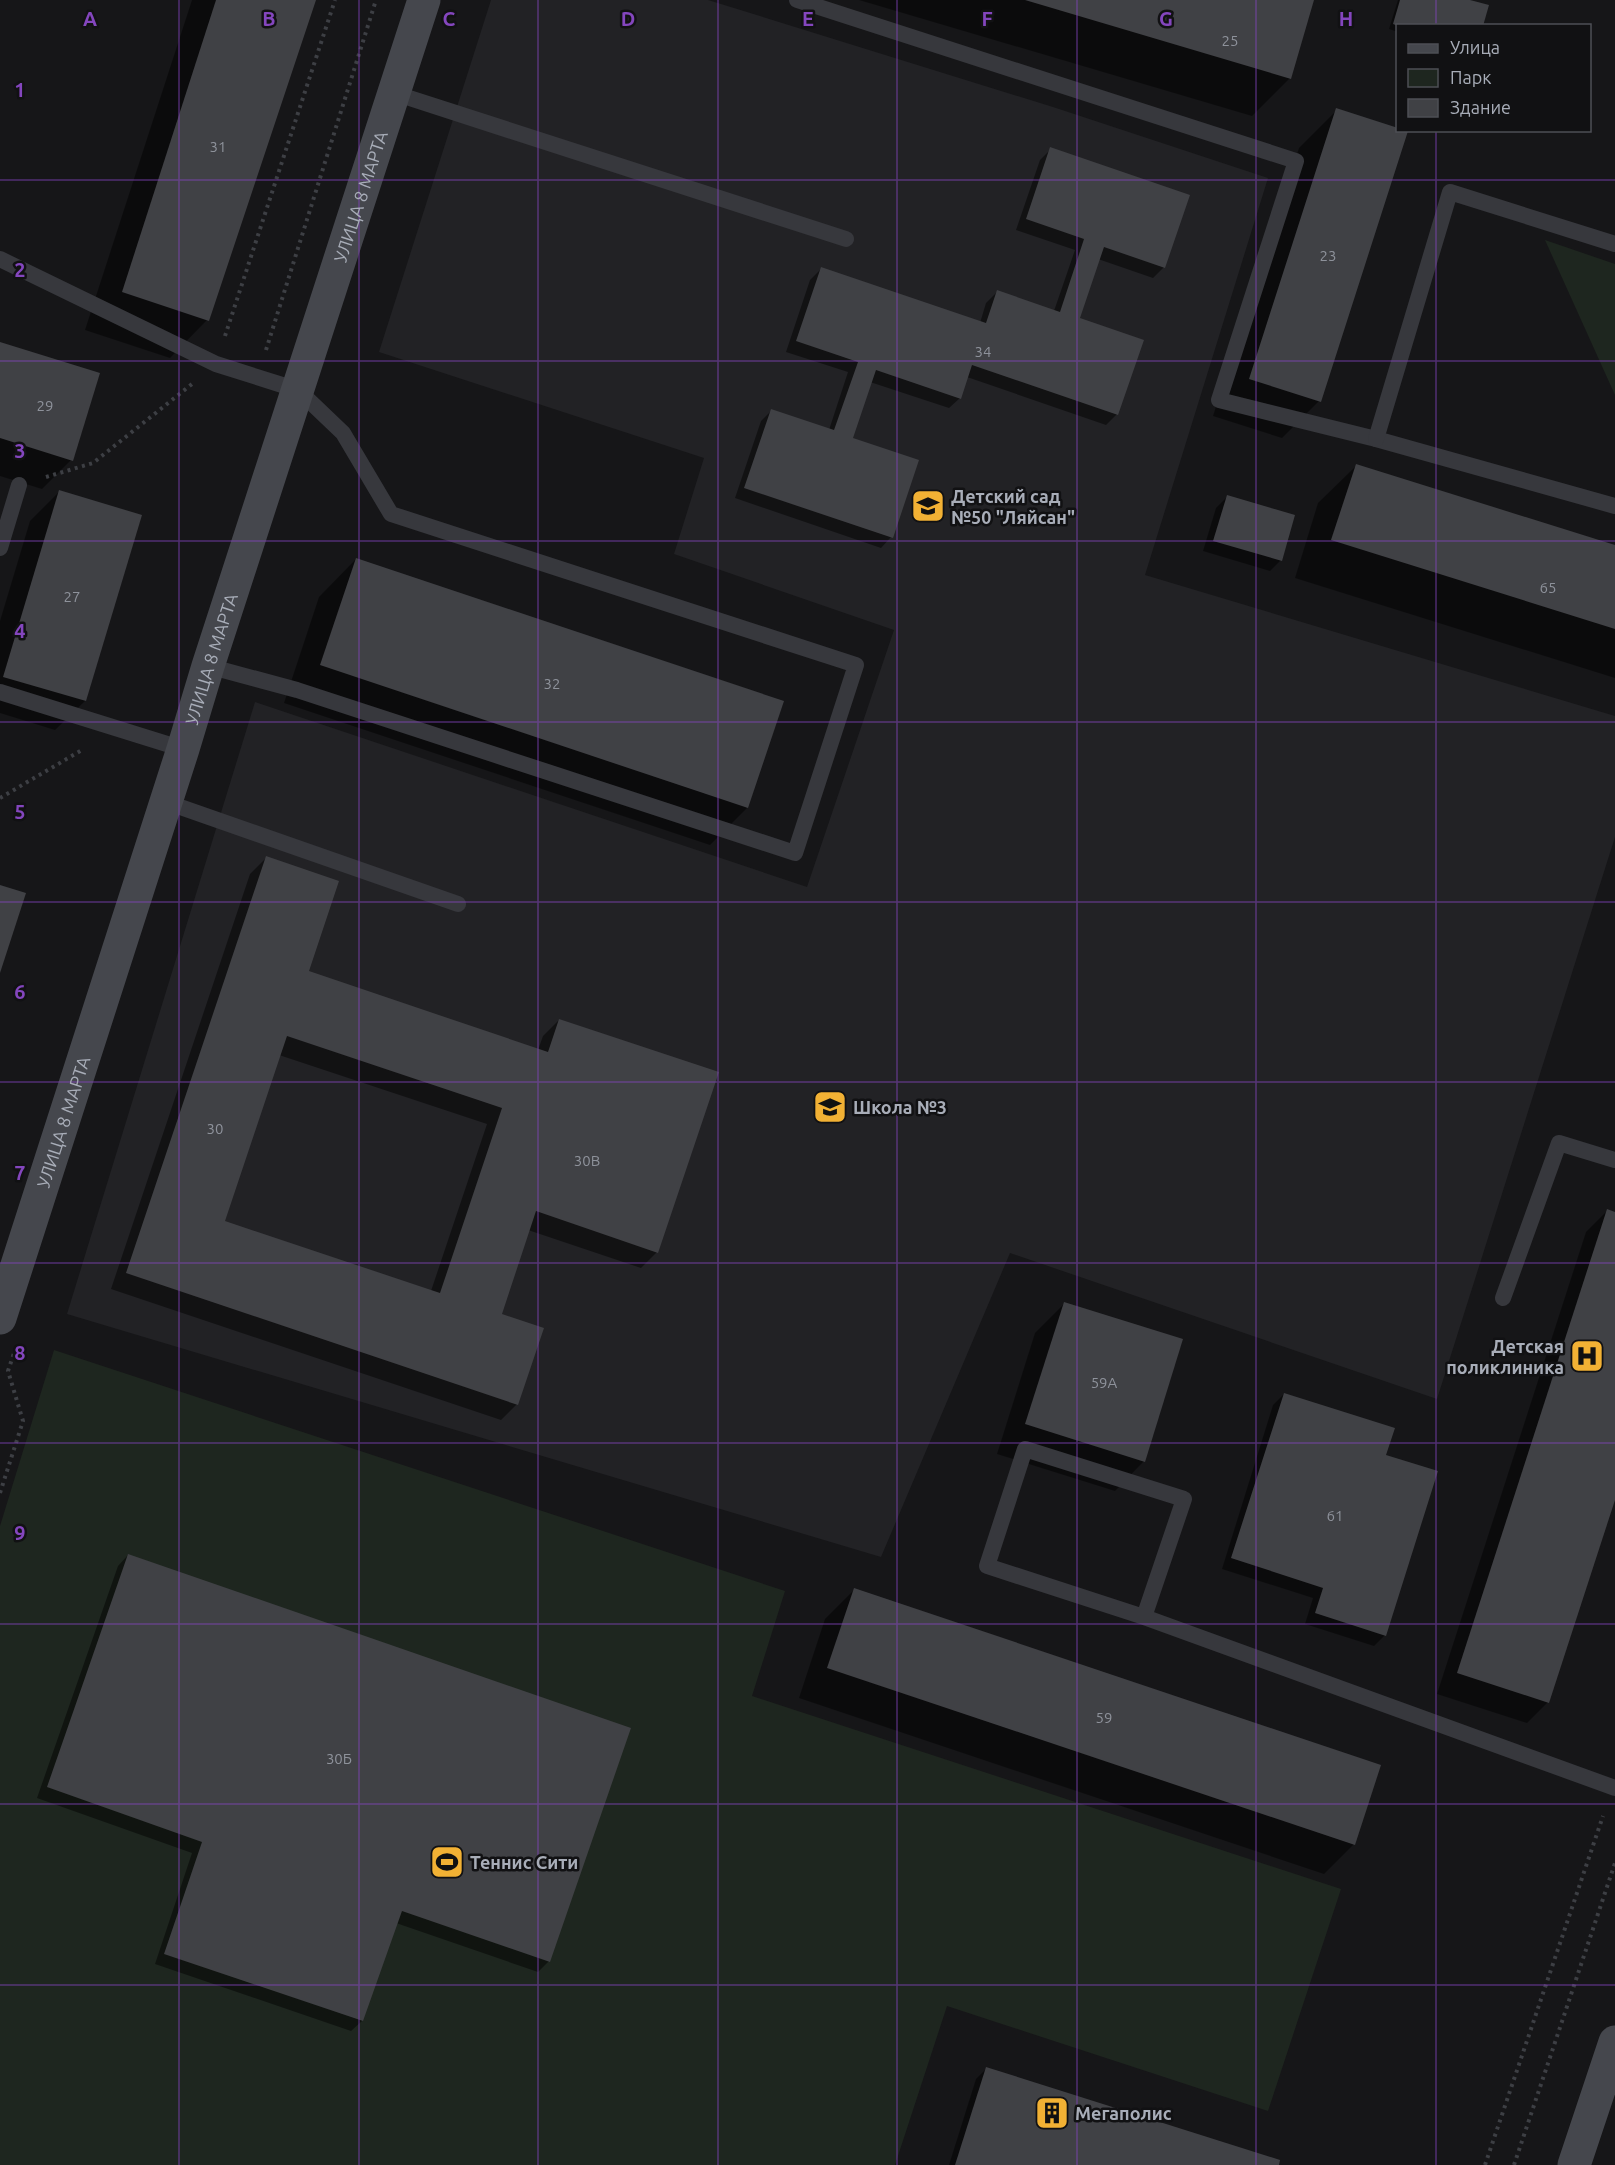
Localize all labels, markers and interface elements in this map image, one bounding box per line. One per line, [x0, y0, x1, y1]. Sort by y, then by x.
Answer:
text: A [83, 7, 97, 30]
text: B [262, 7, 276, 30]
text: C [443, 7, 456, 30]
text: D [621, 7, 635, 30]
text: E [802, 7, 814, 30]
text: F [981, 7, 993, 30]
text: G [1159, 7, 1173, 30]
text: H [1339, 7, 1353, 30]
legend [1396, 24, 1591, 132]
house number: 25 [1222, 32, 1238, 49]
text: Улица [1450, 37, 1500, 57]
text: Парк [1450, 67, 1491, 87]
text: 1 [14, 78, 26, 101]
text: Здание [1450, 97, 1511, 117]
street label: УЛИЦА 8 МАРТА [330, 128, 391, 265]
house number: 31 [210, 138, 226, 155]
house number: 23 [1320, 247, 1336, 264]
text: 2 [14, 258, 26, 281]
house number: 34 [975, 343, 991, 360]
house number: 29 [37, 397, 53, 414]
text: 3 [14, 439, 26, 462]
place label: Детский сад №50 "Ляйсан" [951, 486, 1075, 527]
school or university icon: Детский сад №50 "Ляйсан" [910, 488, 946, 524]
house number: 65 [1540, 579, 1556, 596]
house number: 27 [64, 588, 80, 605]
street label: УЛИЦА 8 МАРТА [181, 590, 241, 727]
text: 4 [14, 619, 26, 642]
house number: 32 [544, 675, 560, 692]
text: 5 [14, 800, 26, 823]
text: 6 [14, 980, 26, 1003]
street label: УЛИЦА 8 МАРТА [33, 1053, 94, 1190]
school or university icon: Школа №3 [812, 1089, 848, 1125]
place label: Школа №3 [853, 1097, 947, 1117]
house number: 30 [207, 1120, 223, 1137]
house number: 30В [574, 1152, 600, 1169]
text: 7 [14, 1161, 26, 1184]
place label: Детская поликлиника [1446, 1336, 1564, 1377]
hospital icon: Детская поликлиника [1569, 1338, 1605, 1374]
text: 8 [14, 1341, 26, 1364]
house number: 59А [1091, 1374, 1118, 1391]
house number: 61 [1327, 1507, 1343, 1524]
text: 9 [14, 1521, 26, 1544]
house number: 59 [1096, 1709, 1112, 1726]
house number: 30Б [326, 1750, 352, 1767]
sports icon: Теннис Сити [429, 1844, 465, 1880]
place label: Теннис Сити [470, 1852, 578, 1872]
building icon: Мегаполис [1034, 2095, 1070, 2131]
place label: Мегаполис [1075, 2103, 1172, 2123]

